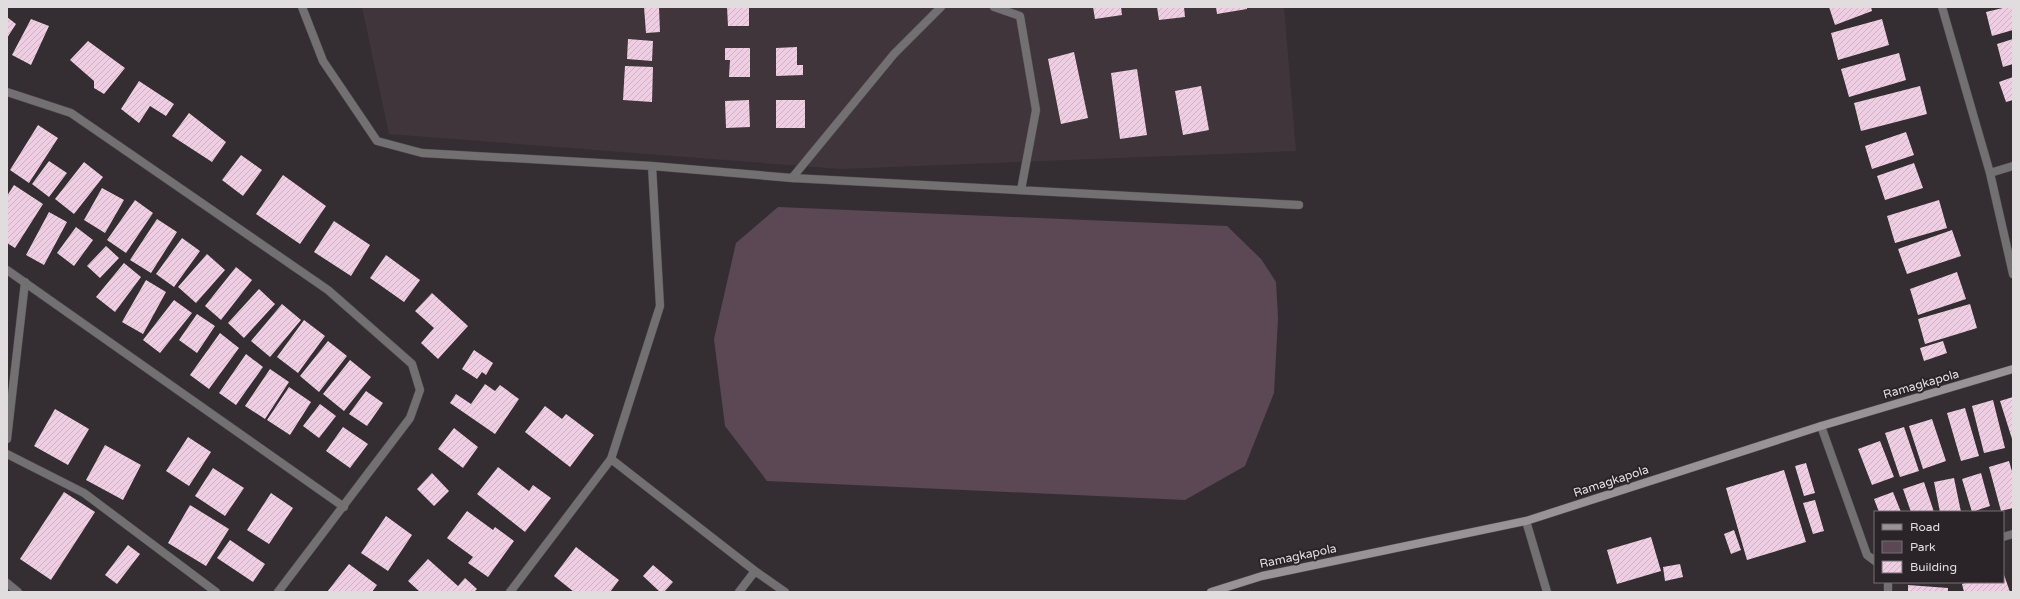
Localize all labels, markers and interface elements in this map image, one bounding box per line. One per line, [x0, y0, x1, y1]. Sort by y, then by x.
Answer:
street label: Ramagkapola [1881, 366, 1961, 402]
street label: Ramagkapola [1572, 462, 1650, 500]
legend [1874, 511, 2004, 583]
text: Road [1910, 520, 1940, 534]
text: Park [1910, 540, 1936, 554]
street label: Ramagkapola [1258, 541, 1338, 571]
text: Building [1910, 560, 1957, 574]

